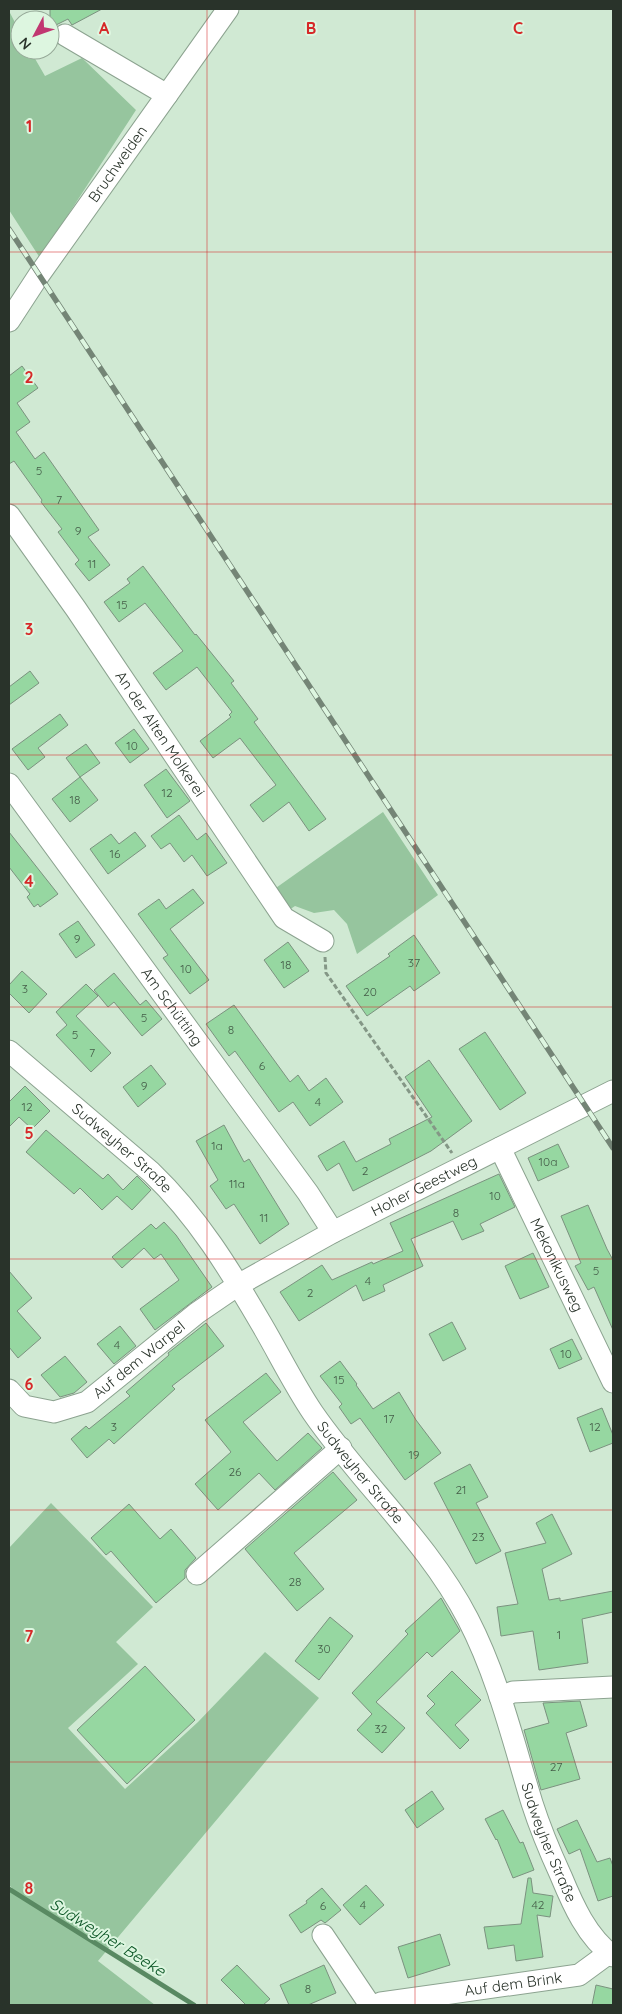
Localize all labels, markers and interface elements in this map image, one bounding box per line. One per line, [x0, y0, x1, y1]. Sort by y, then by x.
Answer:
north arrow [10, 10, 60, 60]
text: A [99, 18, 110, 38]
text: B [306, 18, 316, 38]
text: C [513, 18, 523, 38]
text: N [15, 34, 35, 53]
text: 1 [26, 116, 32, 136]
street label: Bruchweiden [84, 122, 151, 206]
text: 2 [24, 367, 34, 387]
house number: 5 [36, 463, 42, 478]
house number: 7 [56, 492, 62, 507]
house number: 9 [75, 523, 82, 538]
house number: 11 [88, 556, 96, 571]
house number: 15 [117, 597, 127, 612]
text: 3 [25, 619, 33, 639]
street label: An der Alten Molkerei [111, 667, 210, 800]
house number: 10 [126, 738, 138, 753]
house number: 12 [161, 785, 173, 800]
house number: 18 [70, 792, 80, 807]
house number: 16 [110, 846, 121, 861]
text: 4 [24, 871, 34, 891]
house number: 9 [74, 931, 81, 946]
house number: 37 [408, 955, 420, 970]
house number: 18 [281, 957, 291, 972]
house number: 10 [180, 961, 192, 976]
street label: Am Schütting [137, 964, 207, 1049]
house number: 3 [22, 981, 28, 996]
house number: 20 [363, 984, 377, 999]
house number: 5 [141, 1010, 147, 1025]
house number: 8 [228, 1022, 234, 1037]
house number: 5 [72, 1027, 78, 1042]
house number: 7 [89, 1045, 95, 1060]
house number: 6 [259, 1058, 266, 1073]
house number: 9 [141, 1078, 148, 1093]
house number: 4 [315, 1094, 321, 1109]
house number: 12 [21, 1099, 33, 1114]
street label: Sudweyher Straße [68, 1099, 176, 1197]
text: 5 [24, 1123, 34, 1143]
house number: 1a [211, 1138, 223, 1153]
street label: Hoher Geestweg [368, 1151, 480, 1220]
house number: 10a [539, 1154, 557, 1169]
house number: 2 [362, 1163, 369, 1178]
house number: 11a [229, 1176, 245, 1191]
house number: 10 [489, 1188, 501, 1203]
house number: 8 [453, 1205, 459, 1220]
house number: 11 [260, 1210, 268, 1225]
street label: Mekonikusweg [526, 1215, 588, 1315]
house number: 5 [593, 1263, 599, 1278]
house number: 4 [365, 1273, 371, 1288]
house number: 2 [307, 1285, 314, 1300]
street label: Auf dem Warpel [89, 1316, 189, 1402]
house number: 4 [114, 1337, 120, 1352]
house number: 10 [560, 1346, 572, 1361]
house number: 15 [334, 1372, 344, 1387]
text: 6 [25, 1374, 34, 1394]
house number: 17 [384, 1411, 394, 1426]
street label: Sudweyher Straße [313, 1417, 408, 1527]
house number: 3 [111, 1419, 117, 1434]
house number: 12 [589, 1419, 601, 1434]
house number: 19 [408, 1447, 420, 1462]
house number: 26 [228, 1464, 242, 1479]
house number: 21 [455, 1482, 467, 1497]
house number: 23 [472, 1529, 484, 1544]
house number: 28 [288, 1574, 302, 1589]
text: 7 [25, 1626, 34, 1646]
house number: 1 [557, 1627, 561, 1642]
house number: 30 [317, 1641, 331, 1656]
house number: 32 [375, 1721, 388, 1736]
house number: 27 [550, 1759, 562, 1774]
street label: Sudweyher Straße [517, 1780, 581, 1905]
text: 8 [25, 1878, 34, 1898]
water label: Sudweyher Beeke [47, 1893, 170, 1981]
house number: 4 [360, 1897, 366, 1912]
house number: 42 [532, 1897, 545, 1912]
house number: 6 [320, 1898, 327, 1913]
street label: Auf dem Brink [463, 1967, 563, 2000]
house number: 8 [305, 1981, 311, 1996]

